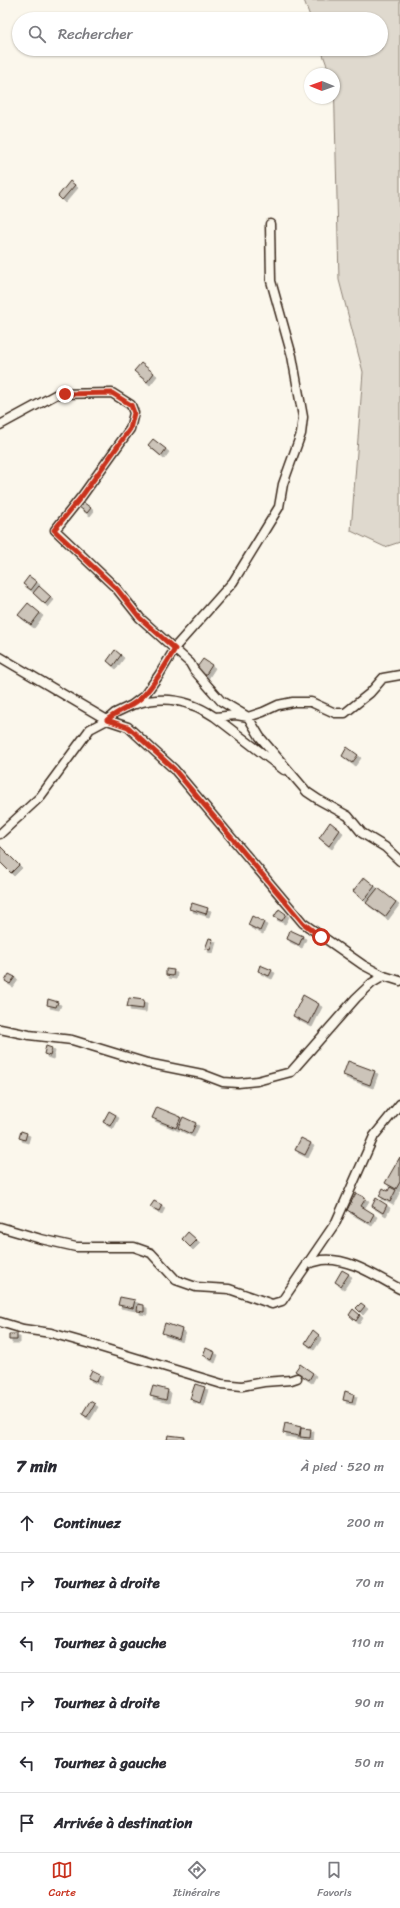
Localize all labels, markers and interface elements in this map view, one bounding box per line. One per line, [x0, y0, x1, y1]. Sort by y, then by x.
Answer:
search box [12, 12, 388, 56]
text: Rechercher [58, 21, 133, 47]
icon: search [26, 23, 48, 45]
north arrow [304, 68, 340, 104]
route end [56, 385, 74, 403]
route start [312, 928, 330, 946]
text: 7 min [16, 1451, 57, 1481]
text: À pied · 520 m [301, 1455, 384, 1478]
text: Continuez [54, 1510, 121, 1536]
text: 200 m [347, 1511, 384, 1534]
icon: ahead [16, 1512, 38, 1534]
text: Tournez à droite [54, 1570, 160, 1596]
text: 70 m [355, 1571, 384, 1594]
icon: right [16, 1572, 38, 1594]
text: Tournez à gauche [54, 1630, 166, 1656]
text: 110 m [351, 1631, 384, 1654]
icon: left [16, 1632, 38, 1654]
text: Tournez à droite [54, 1690, 160, 1716]
text: 90 m [354, 1691, 384, 1714]
icon: right [16, 1692, 38, 1714]
text: Tournez à gauche [54, 1750, 166, 1776]
text: 50 m [354, 1751, 384, 1774]
icon: left [16, 1752, 38, 1774]
text: Arrivée à destination [54, 1810, 192, 1836]
icon: arrive [16, 1812, 38, 1834]
tab: Carte [49, 1859, 76, 1902]
tab: Itinéraire [173, 1859, 220, 1902]
tab: Favoris [317, 1859, 351, 1902]

